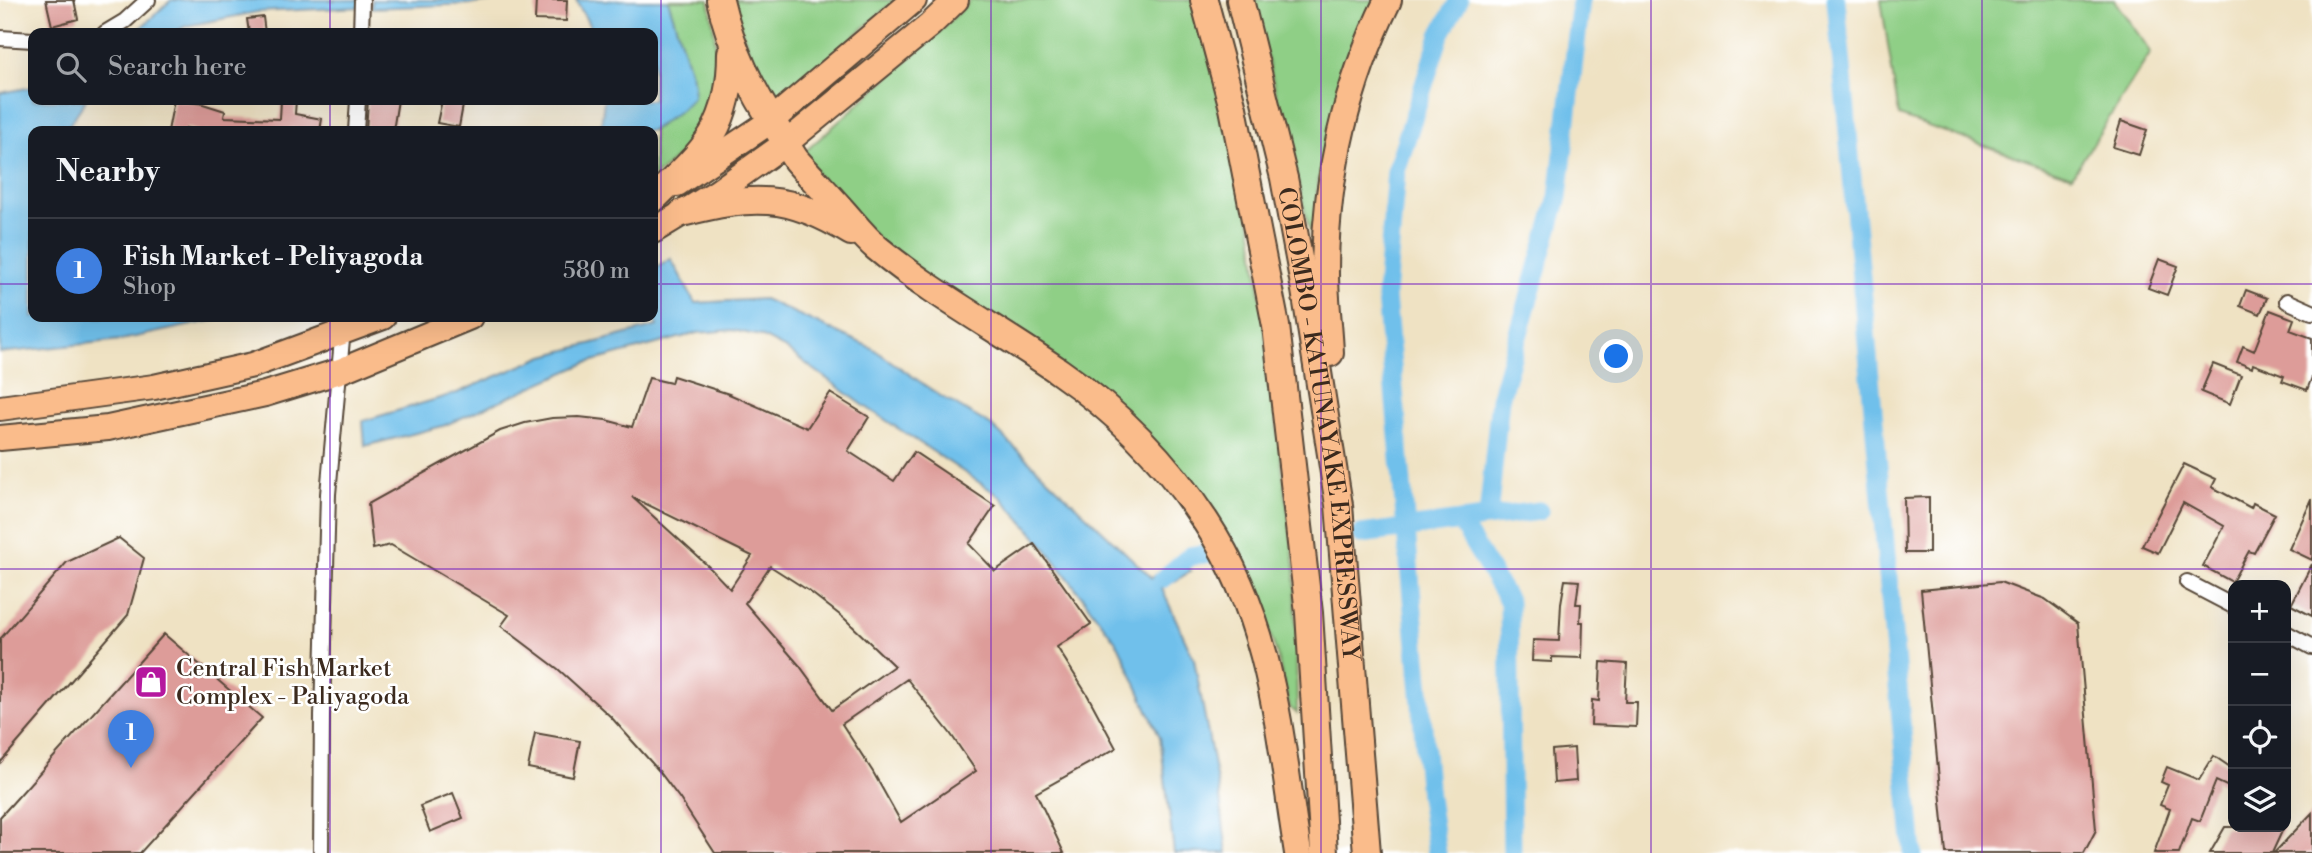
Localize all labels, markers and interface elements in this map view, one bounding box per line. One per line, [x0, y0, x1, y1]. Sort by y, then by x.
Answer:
search box [28, 28, 658, 105]
icon: search [52, 48, 90, 86]
text: Search here [108, 51, 247, 83]
text: Nearby [56, 153, 160, 191]
street label: COLOMBO - KATUNAYAKE EXPRESSWAY [1270, 185, 1366, 663]
text: Fish Market - Peliyagoda [123, 241, 423, 273]
text: 1 [73, 257, 85, 285]
text: 580 m [563, 257, 630, 285]
text: Shop [123, 273, 176, 301]
your location [1599, 339, 1633, 373]
map controls [2228, 580, 2291, 832]
button: + [2228, 580, 2291, 643]
button: − [2228, 643, 2291, 706]
place label: Central Fish Market Complex - Paliyagoda [176, 654, 410, 712]
shop icon: Central Fish Market Complex - Paliyagoda [132, 663, 170, 701]
button: locate [2228, 706, 2291, 769]
pin: 1 [108, 710, 154, 768]
button: layers [2228, 769, 2291, 832]

